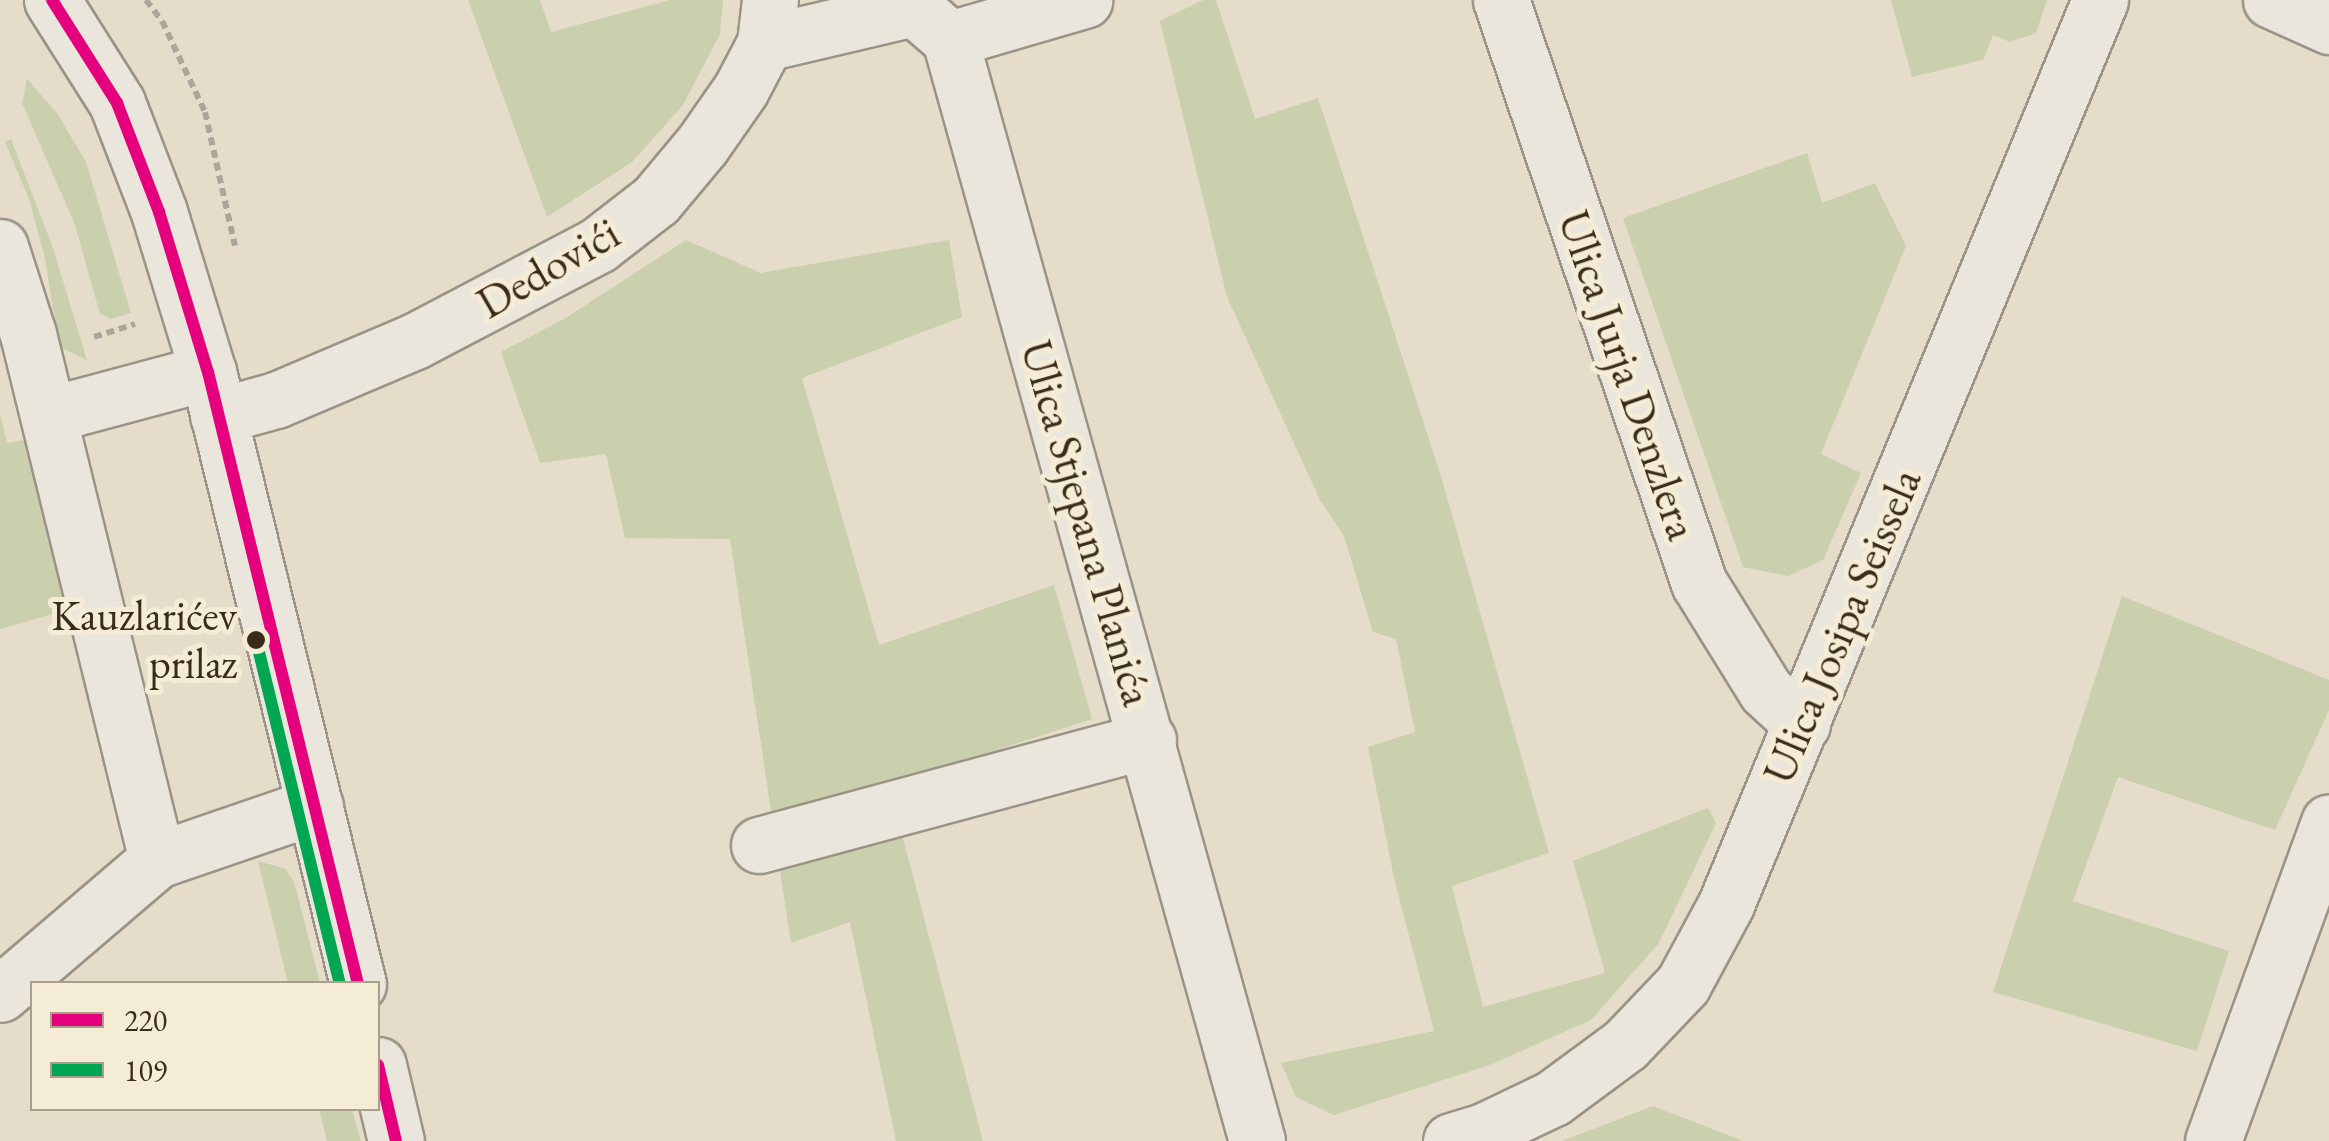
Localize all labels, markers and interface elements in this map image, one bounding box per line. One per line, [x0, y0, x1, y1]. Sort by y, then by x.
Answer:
street label: Ulica Jurja Denzlera [1546, 203, 1710, 547]
street label: Dedovići [467, 206, 629, 330]
street label: Ulica Stjepana Planića [1009, 334, 1165, 712]
street label: Ulica Josipa Seissela [1751, 460, 1933, 792]
place label: Kauzlarićev prilaz [51, 591, 237, 690]
marker: Kauzlarićev prilaz [246, 630, 266, 650]
legend [30, 981, 380, 1111]
text: 220 [124, 1001, 167, 1040]
text: 109 [124, 1051, 167, 1090]

